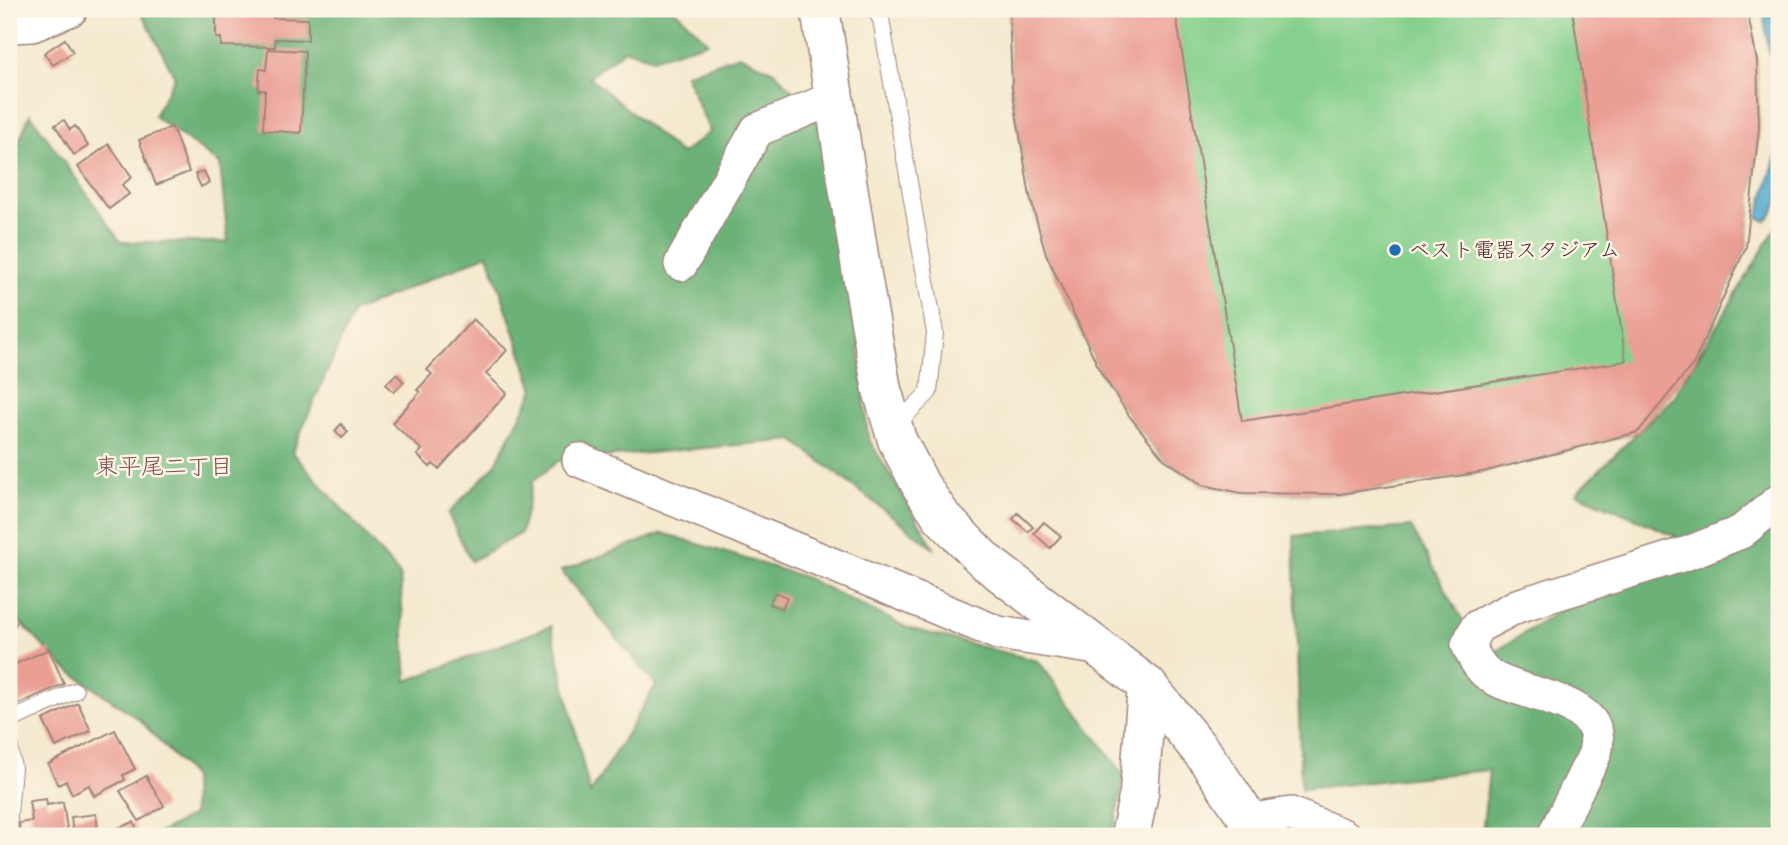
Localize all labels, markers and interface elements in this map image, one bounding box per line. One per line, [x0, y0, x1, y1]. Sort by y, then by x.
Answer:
place label: ベスト電器スタジアム [1409, 231, 1620, 269]
marker: ベスト電器スタジアム [1387, 242, 1403, 258]
district label: 東平尾二丁目 [95, 446, 233, 487]

